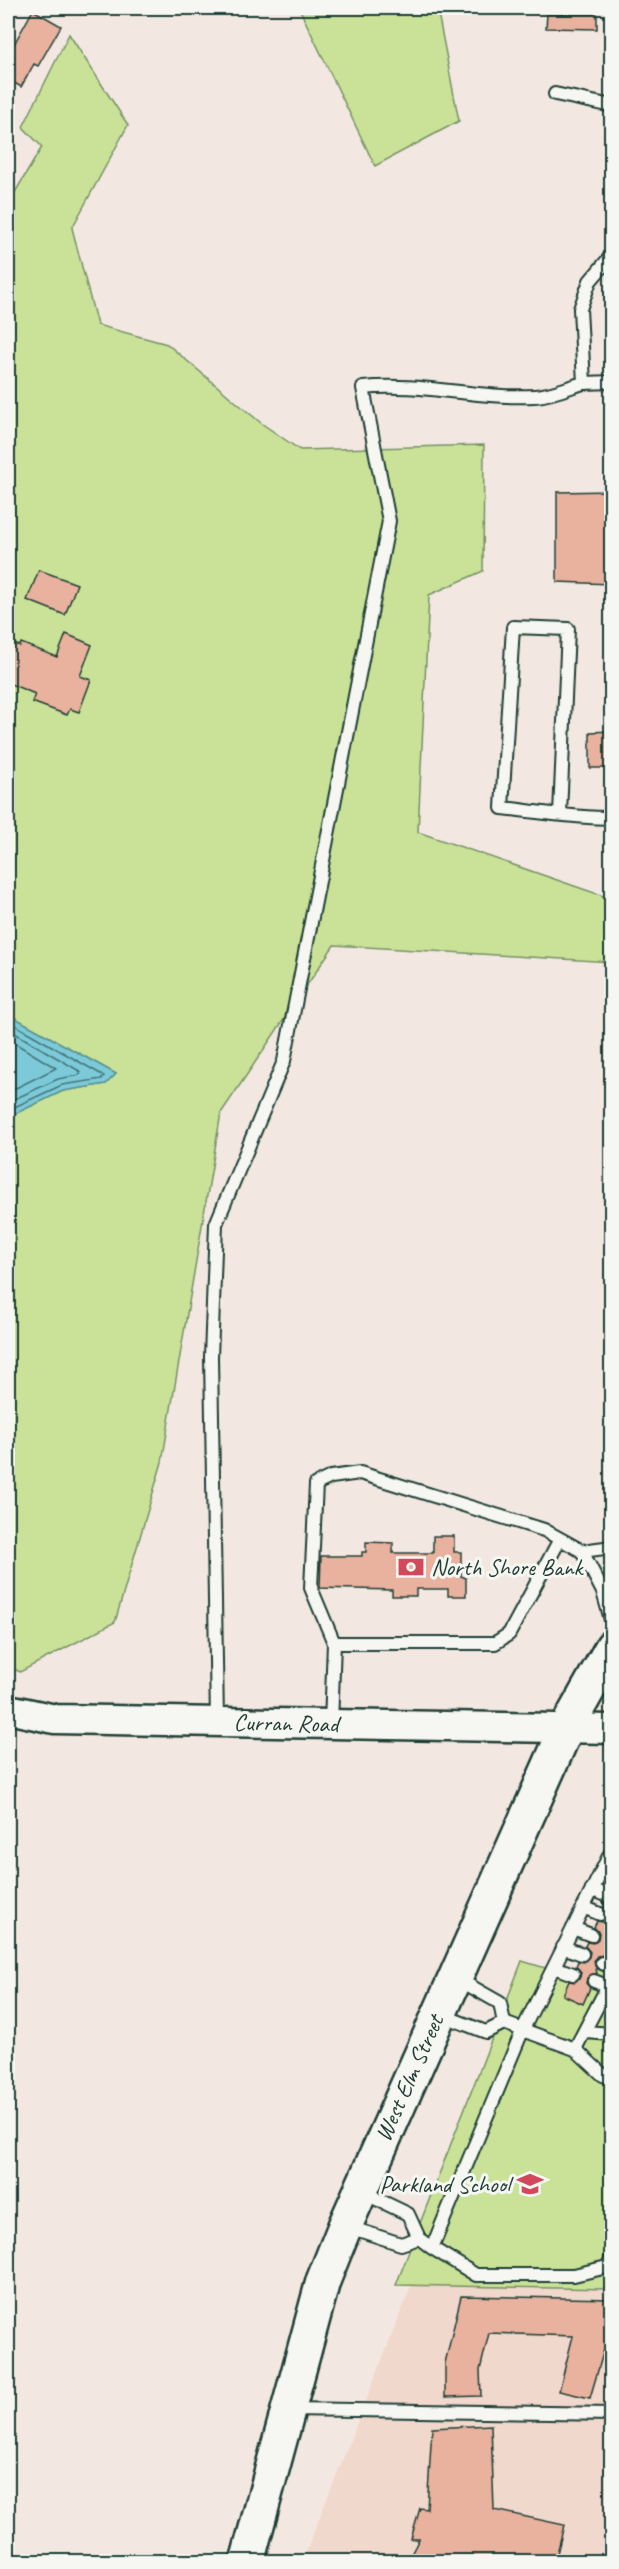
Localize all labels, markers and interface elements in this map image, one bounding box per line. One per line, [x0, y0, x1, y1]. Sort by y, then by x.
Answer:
bank icon: North Shore Bank [396, 1552, 426, 1582]
place label: North Shore Bank [431, 1552, 585, 1582]
street label: Curran Road [233, 1707, 342, 1739]
street label: West Elm Street [368, 2008, 451, 2146]
place label: Parkland School [379, 2169, 514, 2199]
school or university icon: Parkland School [515, 2169, 545, 2199]

